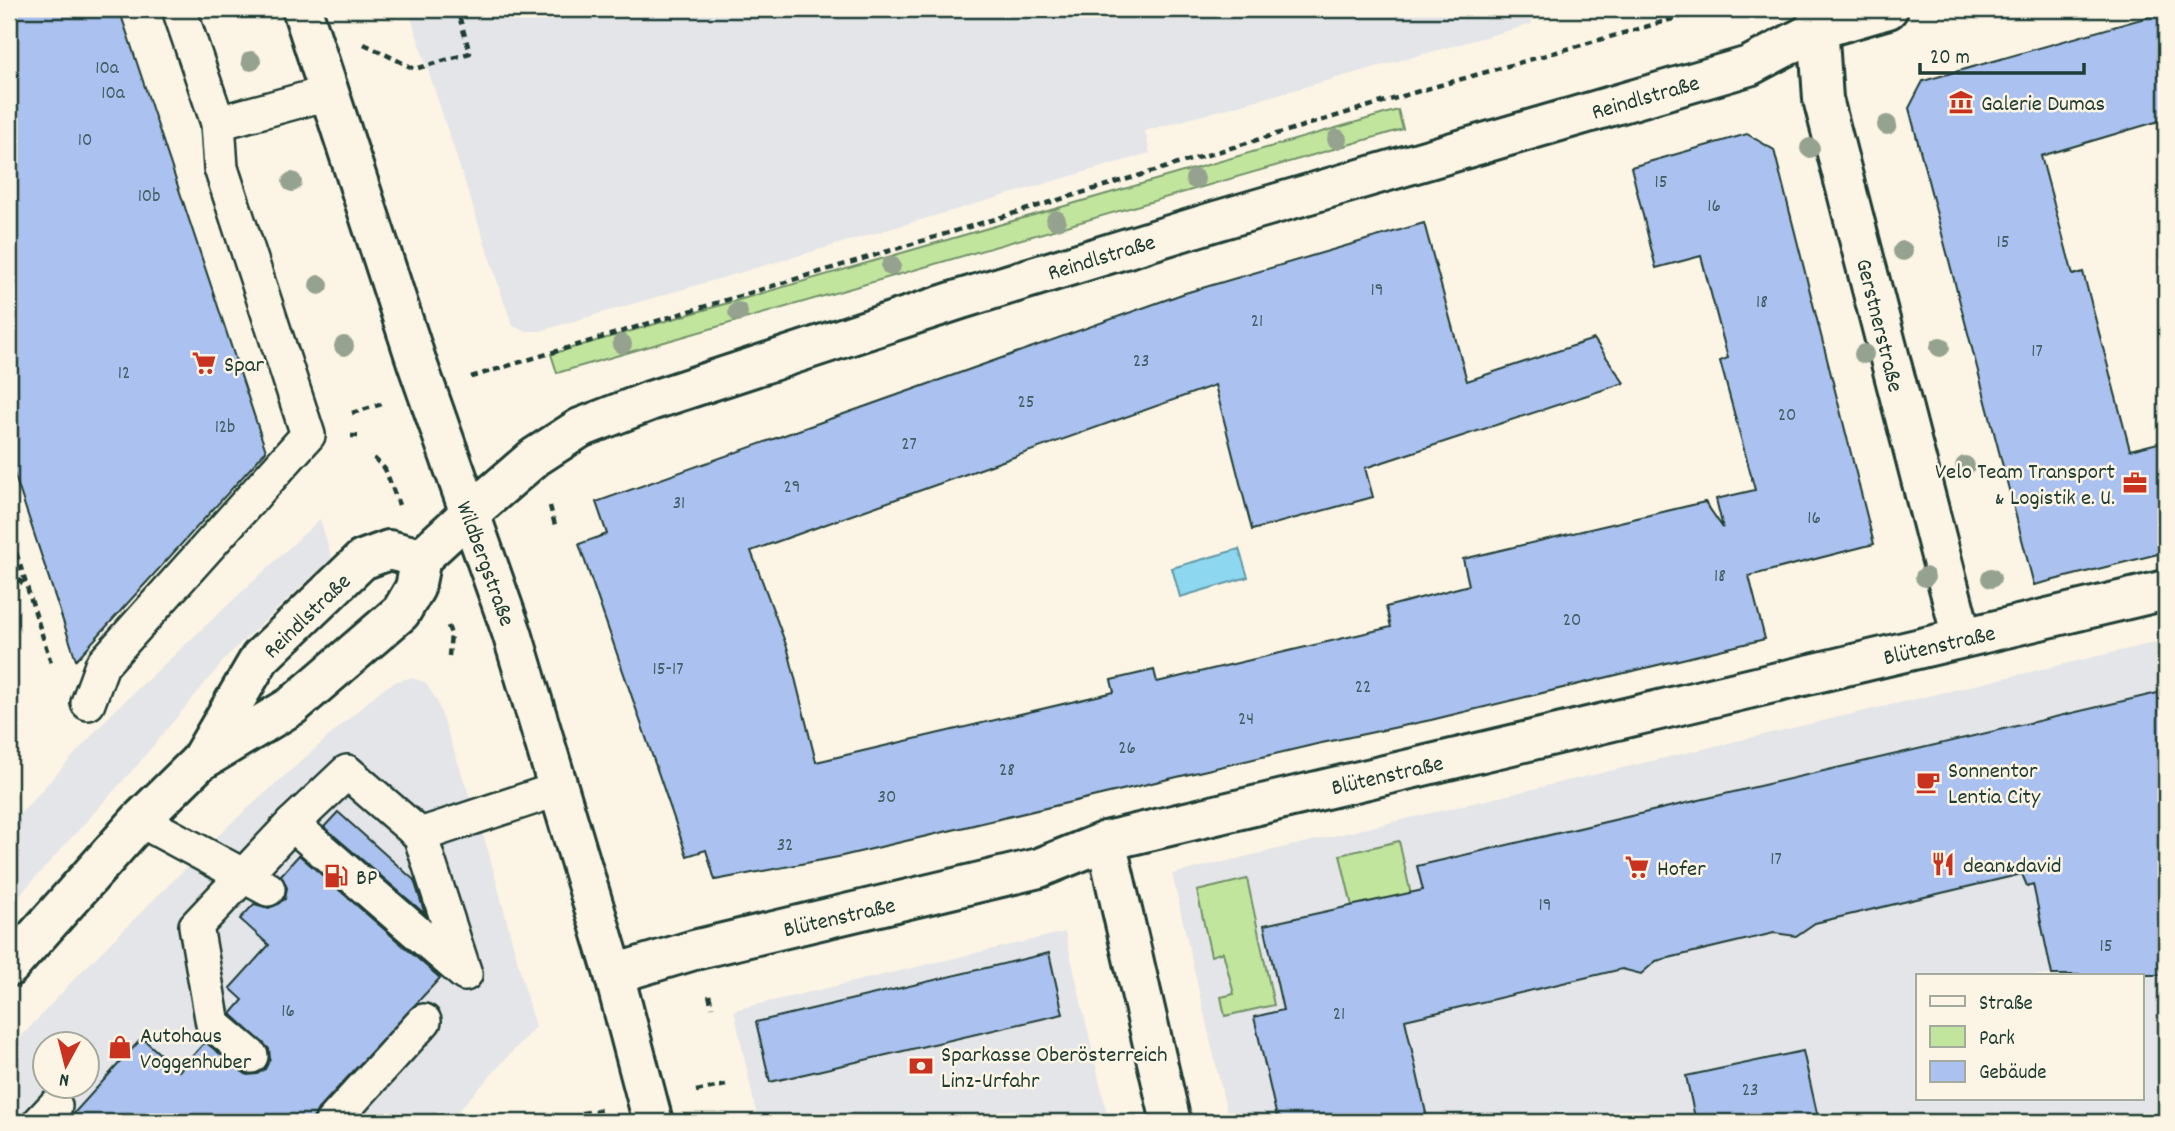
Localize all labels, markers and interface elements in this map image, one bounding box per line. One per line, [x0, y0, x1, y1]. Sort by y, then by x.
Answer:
scale bar [1920, 32, 2084, 76]
text: 20 m [1930, 44, 1970, 74]
house number: 10a [95, 56, 120, 83]
street label: Reindlstraße [1588, 68, 1704, 131]
house number: 10a [101, 81, 126, 108]
museum icon: Galerie Dumas [1947, 88, 1975, 116]
place label: Galerie Dumas [1981, 89, 2105, 122]
house number: 10 [78, 128, 92, 155]
house number: 15 [1655, 170, 1667, 197]
house number: 10b [138, 184, 160, 211]
house number: 16 [1707, 194, 1721, 221]
street label: Reindlstraße [1044, 227, 1160, 291]
house number: 15 [1997, 230, 2009, 257]
street label: Gerstnerstraße [1845, 256, 1910, 396]
house number: 19 [1371, 278, 1383, 305]
house number: 18 [1756, 290, 1768, 317]
house number: 21 [1251, 309, 1263, 336]
house number: 17 [2031, 339, 2043, 366]
supermarket icon: Spar [190, 349, 218, 377]
house number: 23 [1133, 349, 1149, 376]
place label: Spar [224, 350, 265, 383]
house number: 12 [118, 361, 130, 388]
house number: 25 [1017, 390, 1035, 417]
house number: 20 [1778, 403, 1796, 430]
house number: 12b [215, 415, 235, 442]
house number: 27 [901, 432, 917, 459]
place label: Velo Team Transport & Logistik e. U. [1935, 457, 2115, 516]
office icon: Velo Team Transport & Logistik e. U. [2121, 469, 2149, 497]
house number: 29 [783, 475, 801, 502]
house number: 31 [673, 491, 685, 518]
street label: Wildbergstraße [446, 497, 522, 631]
house number: 16 [1807, 506, 1821, 533]
house number: 18 [1714, 564, 1726, 591]
street label: Reindlstraße [257, 567, 360, 668]
house number: 20 [1563, 608, 1581, 635]
street label: Blütenstraße [1881, 619, 1999, 676]
house number: 15-17 [653, 657, 683, 684]
house number: 22 [1355, 675, 1371, 702]
house number: 24 [1238, 707, 1254, 734]
house number: 26 [1118, 736, 1136, 763]
street label: Blütenstraße [1329, 749, 1447, 806]
place label: Sonnentor Lentia City [1948, 756, 2041, 815]
house number: 28 [999, 758, 1015, 785]
cafe icon: Sonnentor Lentia City [1914, 768, 1942, 796]
house number: 30 [878, 785, 896, 812]
house number: 32 [777, 833, 793, 860]
house number: 17 [1770, 847, 1782, 874]
restaurant icon: dean&david [1929, 850, 1957, 878]
place label: dean&david [1963, 851, 2062, 884]
supermarket icon: Hofer [1623, 853, 1651, 881]
place label: Hofer [1657, 854, 1706, 887]
fuel station icon: BP [322, 862, 350, 890]
place label: BP [356, 863, 377, 896]
street label: Blütenstraße [781, 891, 899, 948]
house number: 19 [1539, 893, 1551, 920]
house number: 15 [2100, 934, 2112, 961]
legend [1916, 974, 2144, 1100]
text: Straße [1979, 990, 2033, 1020]
house number: 16 [281, 999, 295, 1026]
house number: 21 [1333, 1002, 1345, 1029]
place label: Autohaus Voggenhuber [140, 1021, 252, 1080]
text: Park [1979, 1025, 2015, 1055]
north arrow [32, 1030, 102, 1100]
shop icon: Autohaus Voggenhuber [106, 1033, 134, 1061]
place label: Sparkasse Oberösterreich Linz-Urfahr [941, 1040, 1168, 1099]
bank icon: Sparkasse Oberösterreich Linz-Urfahr [907, 1052, 935, 1080]
text: Gebäude [1979, 1059, 2047, 1089]
text: N [58, 1064, 71, 1092]
house number: 23 [1742, 1078, 1758, 1105]

